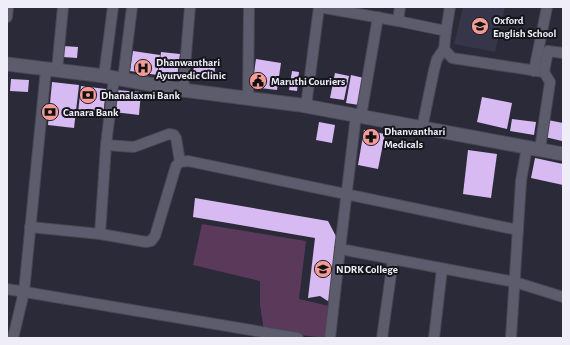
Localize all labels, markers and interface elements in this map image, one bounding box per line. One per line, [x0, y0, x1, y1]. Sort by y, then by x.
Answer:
place label: Oxford English School [493, 15, 557, 39]
school or university icon: Oxford English School [470, 16, 490, 36]
place label: Dhanwanthari Ayurvedic Clinic [156, 57, 227, 81]
hospital icon: Dhanwanthari Ayurvedic Clinic [133, 58, 153, 78]
public building icon: Maruthi Couriers [248, 71, 268, 91]
place label: Maruthi Couriers [271, 76, 345, 87]
bank icon: Dhanalaxmi Bank [78, 85, 98, 105]
place label: Dhanalaxmi Bank [101, 90, 180, 101]
bank icon: Canara Bank [40, 102, 60, 122]
place label: Canara Bank [63, 107, 119, 118]
place label: Dhanvanthari Medicals [384, 126, 445, 150]
pharmacy icon: Dhanvanthari Medicals [361, 127, 381, 147]
school or university icon: NDRK College [313, 259, 333, 279]
place label: NDRK College [336, 264, 398, 275]

